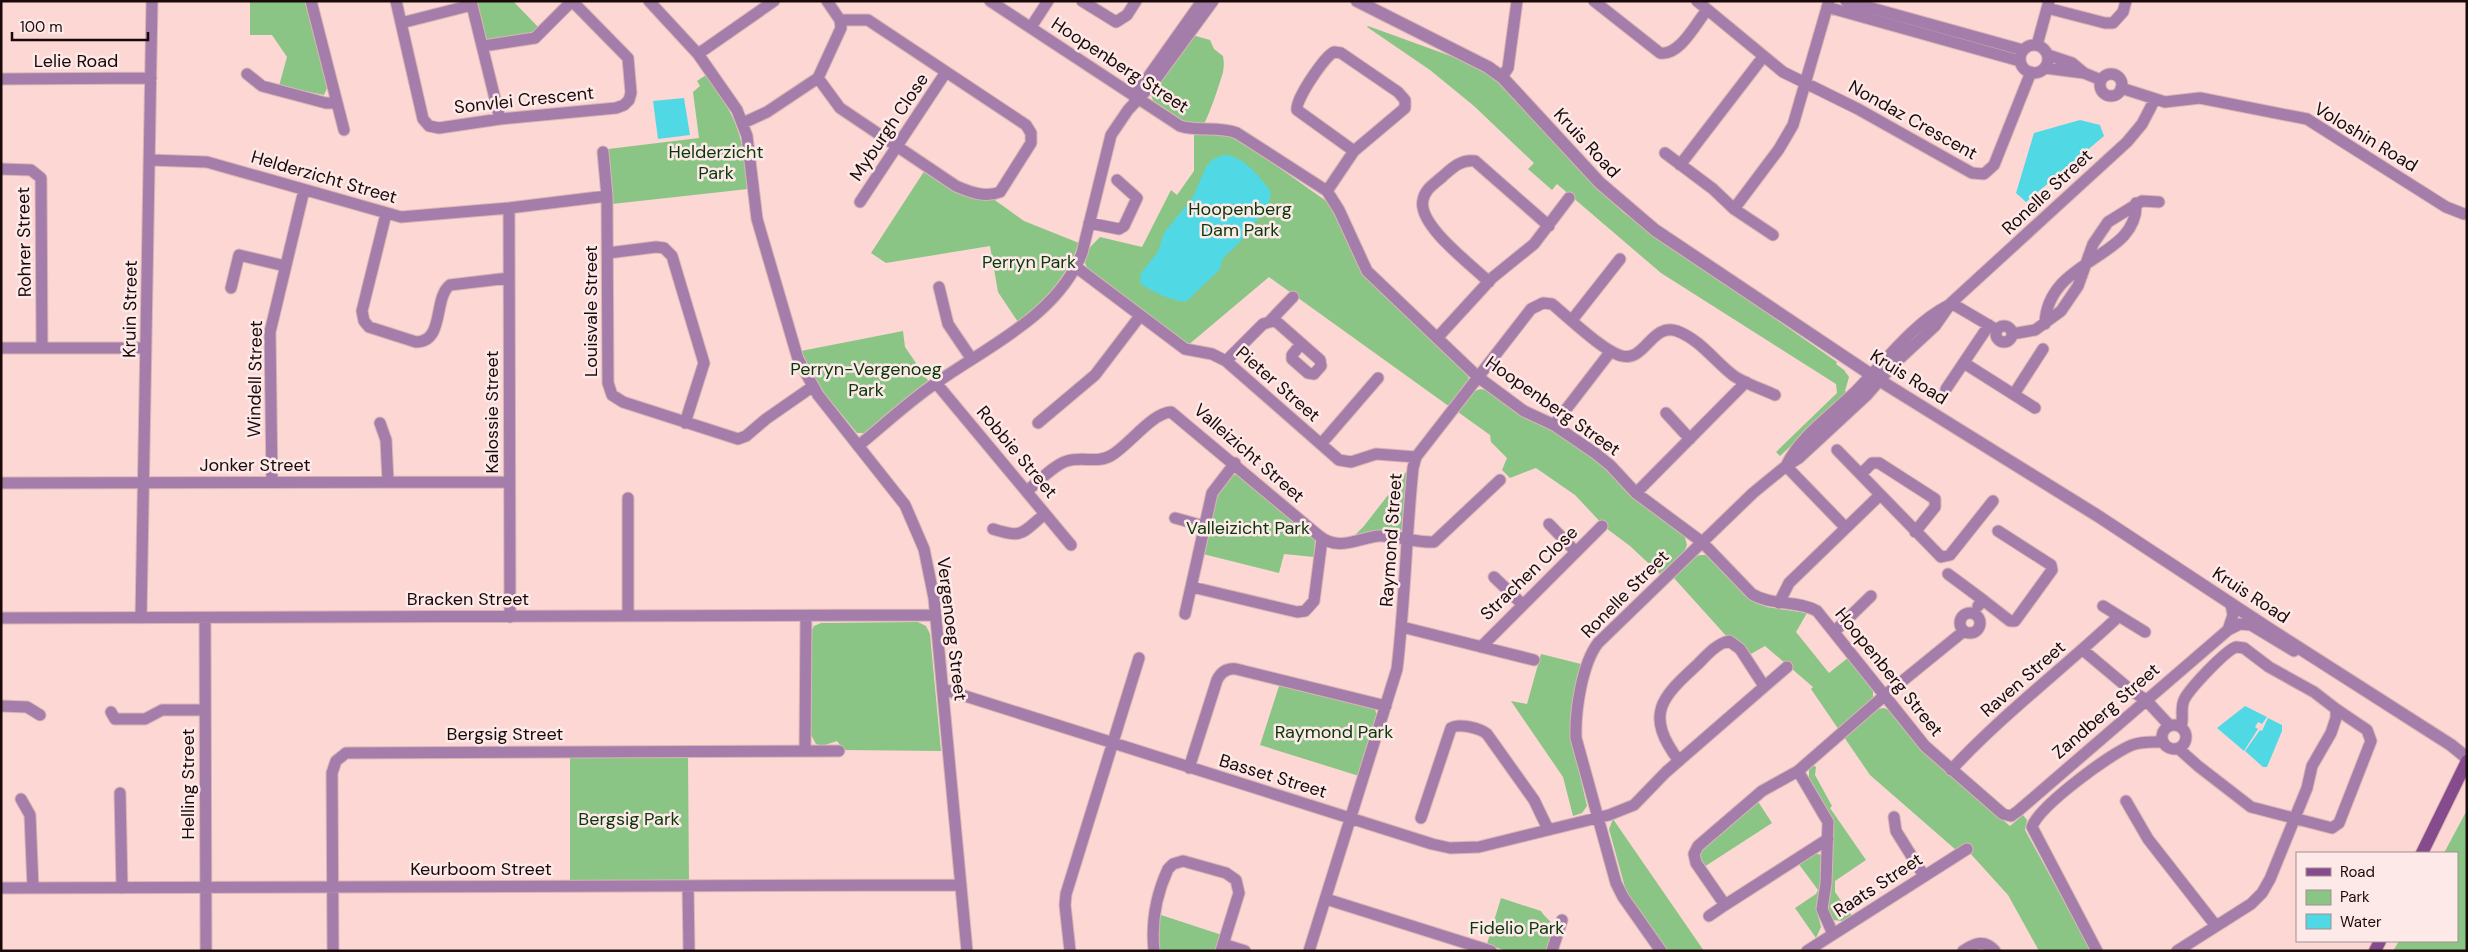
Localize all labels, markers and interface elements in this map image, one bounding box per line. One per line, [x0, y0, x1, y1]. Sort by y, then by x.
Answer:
scale bar [12, 10, 149, 42]
street label: Hoopenberg Street [1047, 12, 1193, 118]
text: 100 m [20, 17, 63, 37]
street label: Lelie Road [34, 49, 118, 73]
street label: Myburgh Close [844, 68, 934, 186]
street label: Nondaz Crescent [1844, 75, 1982, 165]
street label: Sonvlei Crescent [453, 81, 595, 119]
street label: Voloshin Road [2310, 97, 2422, 177]
street label: Kruis Road [1548, 103, 1626, 183]
park label: Helderzicht Park [669, 140, 763, 185]
street label: Ronelle Street [1997, 144, 2097, 240]
street label: Helderzicht Street [248, 145, 400, 209]
street label: Rohrer Street [11, 187, 37, 297]
park label: Hoopenberg Dam Park [1188, 197, 1292, 242]
street label: Louisvale Street [579, 245, 603, 377]
park label: Perryn Park [982, 250, 1076, 274]
street label: Kruin Street [117, 260, 143, 358]
street label: Windell Street [242, 320, 268, 438]
street label: Pieter Street [1231, 341, 1325, 427]
street label: Kruis Road [1866, 344, 1952, 410]
street label: Kalossie Street [480, 350, 504, 474]
street label: Hoopenberg Street [1481, 351, 1625, 461]
park label: Perryn-Vergenoeg Park [790, 357, 942, 402]
street label: Valleizicht Street [1188, 398, 1310, 508]
street label: Robbie Street [971, 401, 1063, 503]
street label: Jonker Street [199, 453, 311, 477]
street label: Raymond Street [1374, 472, 1408, 608]
park label: Valleizicht Park [1186, 516, 1310, 540]
street label: Strachen Close [1475, 520, 1583, 626]
street label: Ronelle Street [1576, 545, 1674, 643]
street label: Vergenoeg Street [931, 556, 973, 702]
street label: Kruis Road [2208, 561, 2294, 629]
street label: Bracken Street [407, 587, 529, 611]
street label: Hoopenberg Street [1830, 603, 1948, 741]
street label: Raven Street [1975, 635, 2071, 723]
street label: Zandberg Street [2047, 658, 2165, 764]
park label: Raymond Park [1275, 720, 1393, 744]
street label: Bergsig Street [447, 722, 563, 746]
street label: Helling Street [176, 728, 200, 840]
street label: Basset Street [1216, 748, 1330, 804]
park label: Bergsig Park [578, 807, 680, 831]
street label: Raats Street [1829, 847, 1927, 923]
legend [2296, 852, 2458, 942]
street label: Keurboom Street [410, 857, 552, 881]
text: Road [2340, 862, 2375, 882]
text: Park [2340, 887, 2370, 907]
text: Water [2340, 912, 2382, 932]
park label: Fidelio Park [1470, 916, 1564, 940]

